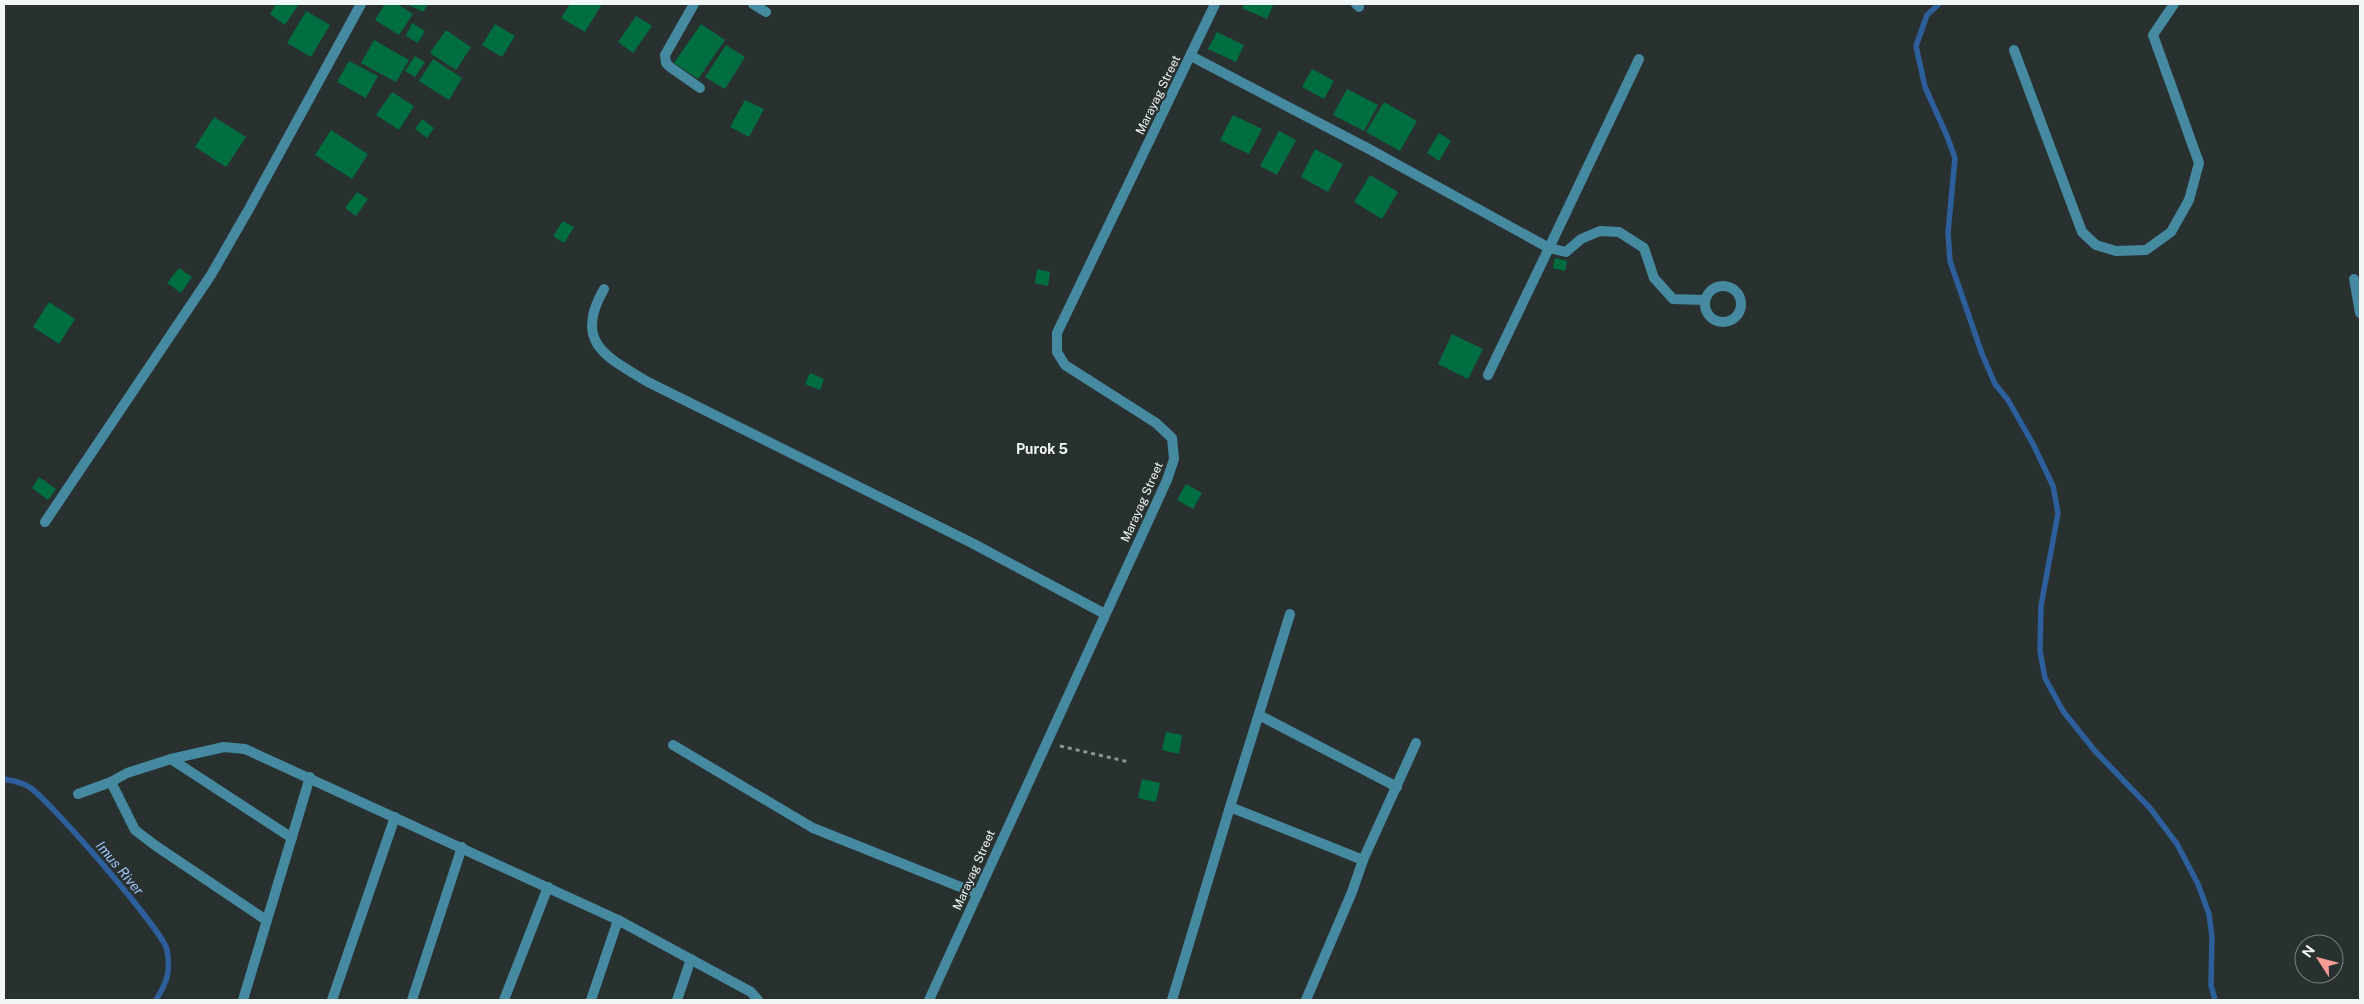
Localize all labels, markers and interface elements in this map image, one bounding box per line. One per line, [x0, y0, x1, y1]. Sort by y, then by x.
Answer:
street label: Marayag Street [1133, 53, 1183, 137]
district label: Purok 5 [1016, 441, 1068, 457]
street label: Marayag Street [1118, 459, 1166, 544]
street label: Marayag Street [950, 827, 998, 912]
water label: Imus River [93, 838, 148, 899]
north arrow [2294, 934, 2344, 984]
text: N [2299, 942, 2318, 960]

